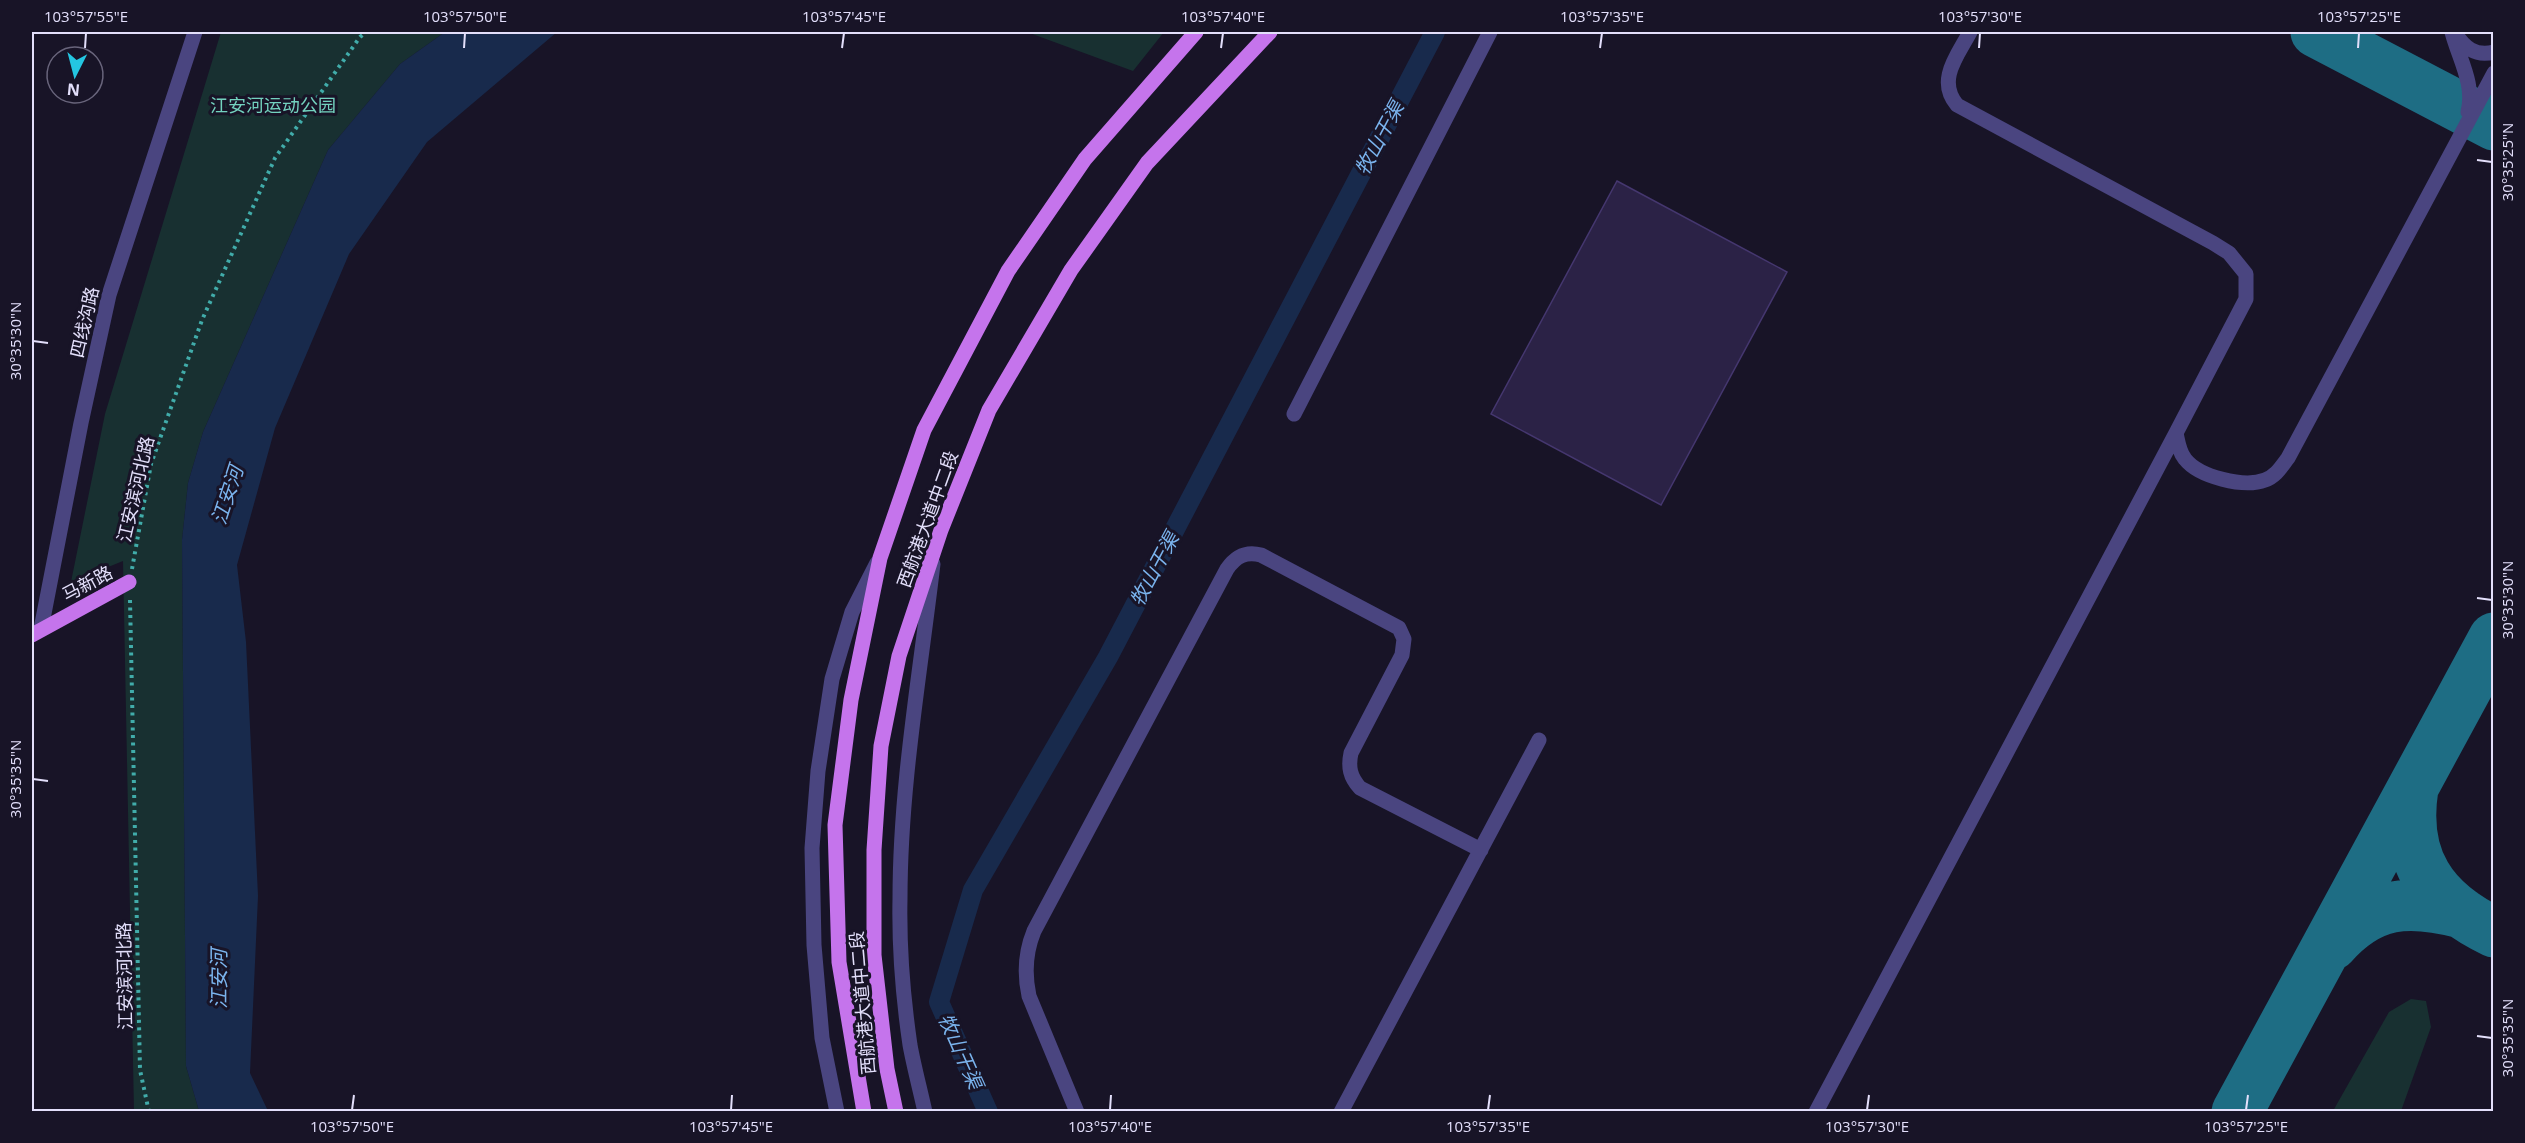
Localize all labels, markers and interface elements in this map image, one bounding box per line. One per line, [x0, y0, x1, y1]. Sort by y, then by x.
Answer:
text: 103°57'55"E [44, 6, 128, 26]
text: 103°57'50"E [423, 6, 507, 26]
text: 103°57'45"E [802, 6, 886, 26]
text: 103°57'40"E [1181, 6, 1265, 26]
text: 103°57'35"E [1560, 6, 1644, 26]
text: 103°57'30"E [1938, 6, 2022, 26]
text: 103°57'25"E [2317, 6, 2401, 26]
north arrow [45, 45, 105, 105]
text: N [66, 78, 81, 102]
park label: 江安河运动公园 [210, 93, 336, 117]
water label: 牧山干渠 [1348, 94, 1411, 180]
text: 30°35'25"N [2497, 123, 2517, 201]
street label: 四线沟路 [64, 284, 104, 360]
text: 30°35'30"N [5, 302, 25, 380]
street label: 江安滨河北路 [111, 434, 159, 544]
street label: 西航港大道中二段 [891, 447, 963, 591]
water label: 江安河 [205, 458, 250, 528]
water label: 牧山干渠 [1123, 525, 1186, 611]
street label: 马新路 [58, 560, 116, 606]
text: 30°35'30"N [2497, 561, 2517, 639]
text: 30°35'35"N [5, 740, 25, 818]
street label: 江安滨河北路 [111, 922, 137, 1030]
street label: 西航港大道中二段 [844, 930, 880, 1076]
water label: 江安河 [205, 945, 232, 1009]
text: 30°35'35"N [2497, 999, 2517, 1077]
water label: 牧山干渠 [932, 1009, 991, 1096]
text: 103°57'50"E [310, 1116, 394, 1136]
text: 103°57'45"E [689, 1116, 773, 1136]
text: 103°57'40"E [1068, 1116, 1152, 1136]
text: 103°57'35"E [1446, 1116, 1530, 1136]
text: 103°57'30"E [1825, 1116, 1909, 1136]
text: 103°57'25"E [2204, 1116, 2288, 1136]

